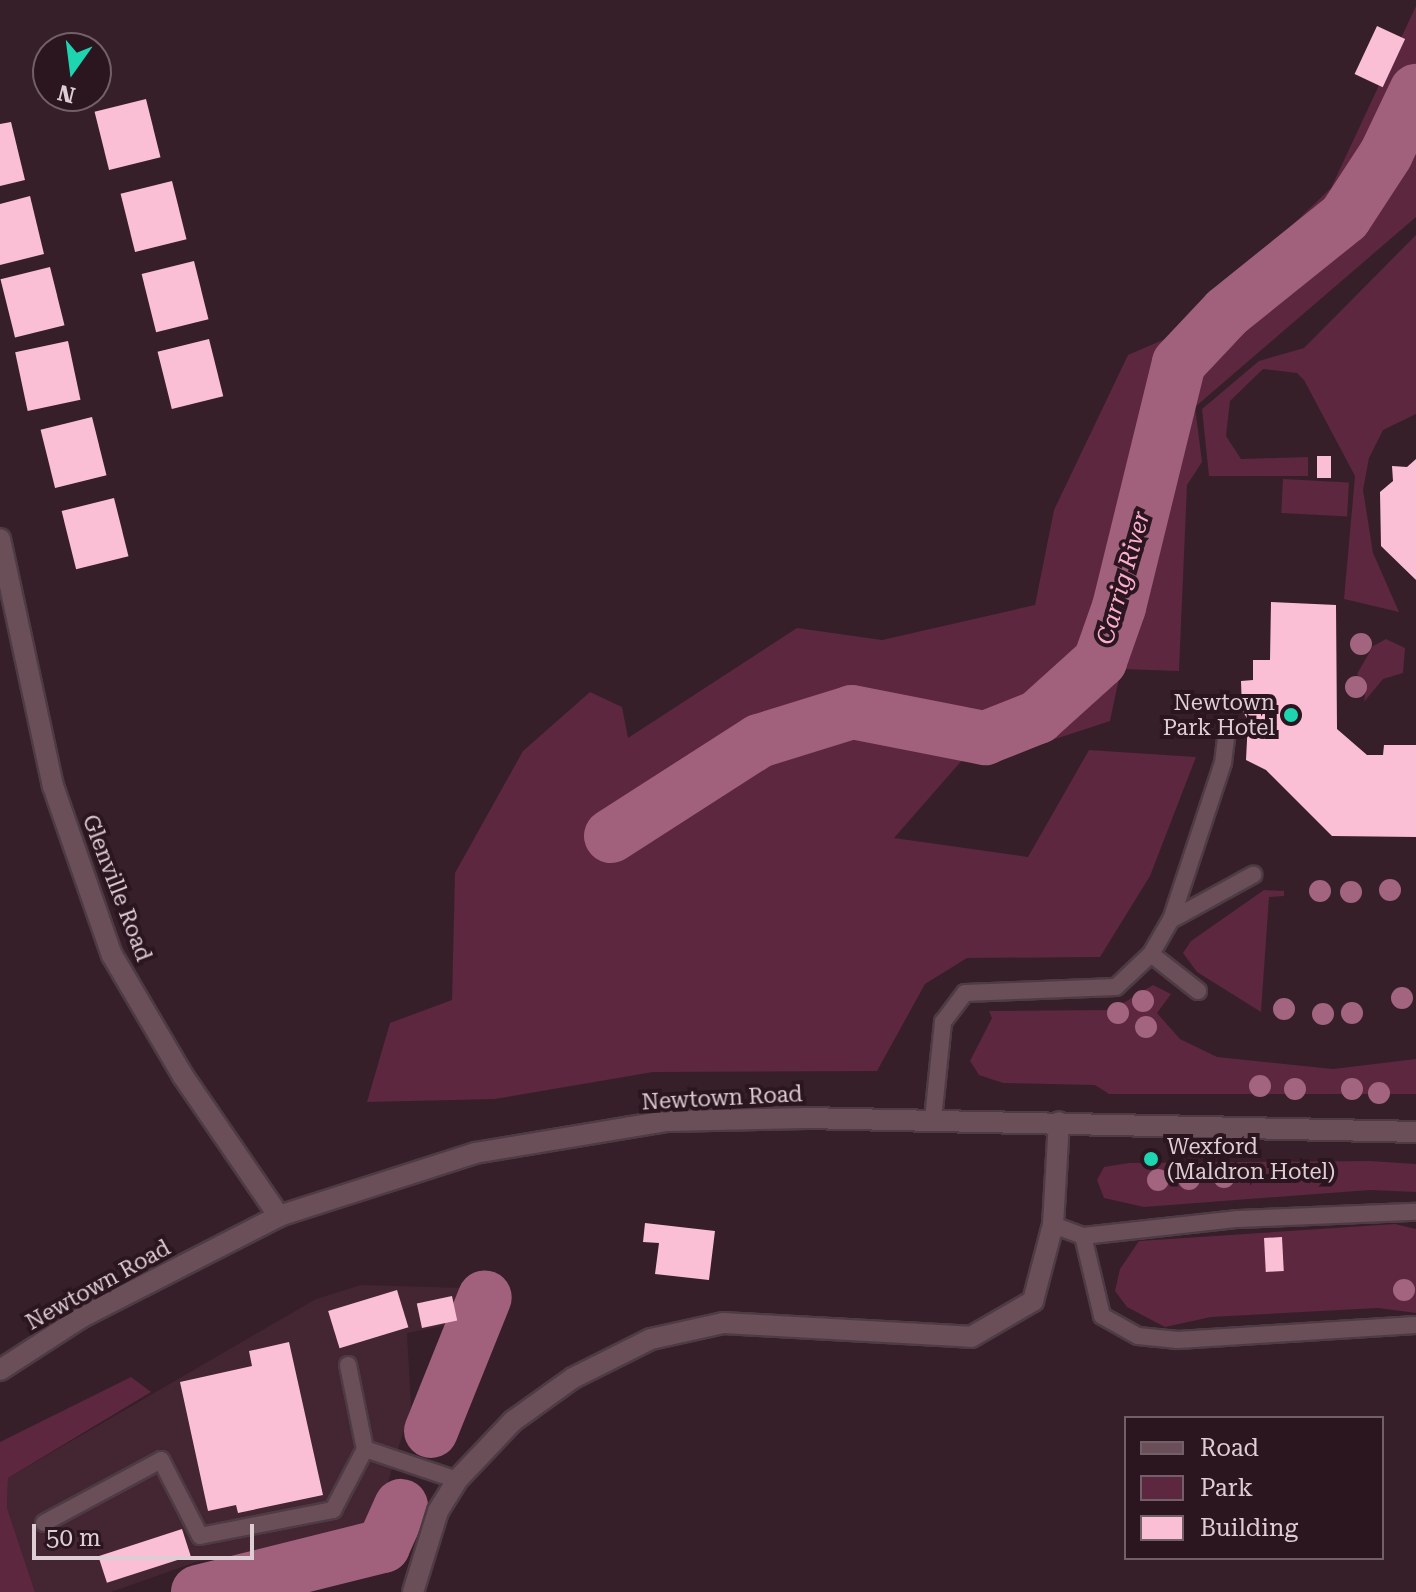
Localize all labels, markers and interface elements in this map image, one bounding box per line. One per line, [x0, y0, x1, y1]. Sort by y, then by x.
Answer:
north arrow [32, 32, 112, 112]
text: N [55, 80, 78, 108]
water label: Carrig River [1091, 508, 1157, 648]
place label: Newtown Park Hotel [1163, 689, 1275, 740]
marker: Newtown Park Hotel [1282, 706, 1300, 724]
street label: Glenville Road [77, 811, 157, 965]
street label: Newtown Road [641, 1081, 803, 1115]
place label: Wexford (Maldron Hotel) [1167, 1133, 1335, 1184]
marker: Wexford (Maldron Hotel) [1142, 1150, 1160, 1168]
street label: Newtown Road [21, 1234, 175, 1336]
legend [1124, 1416, 1384, 1560]
text: Road [1200, 1434, 1259, 1462]
text: Park [1200, 1474, 1253, 1502]
scale bar [36, 1508, 258, 1558]
text: Building [1200, 1514, 1298, 1542]
text: 50 m [46, 1524, 101, 1552]

